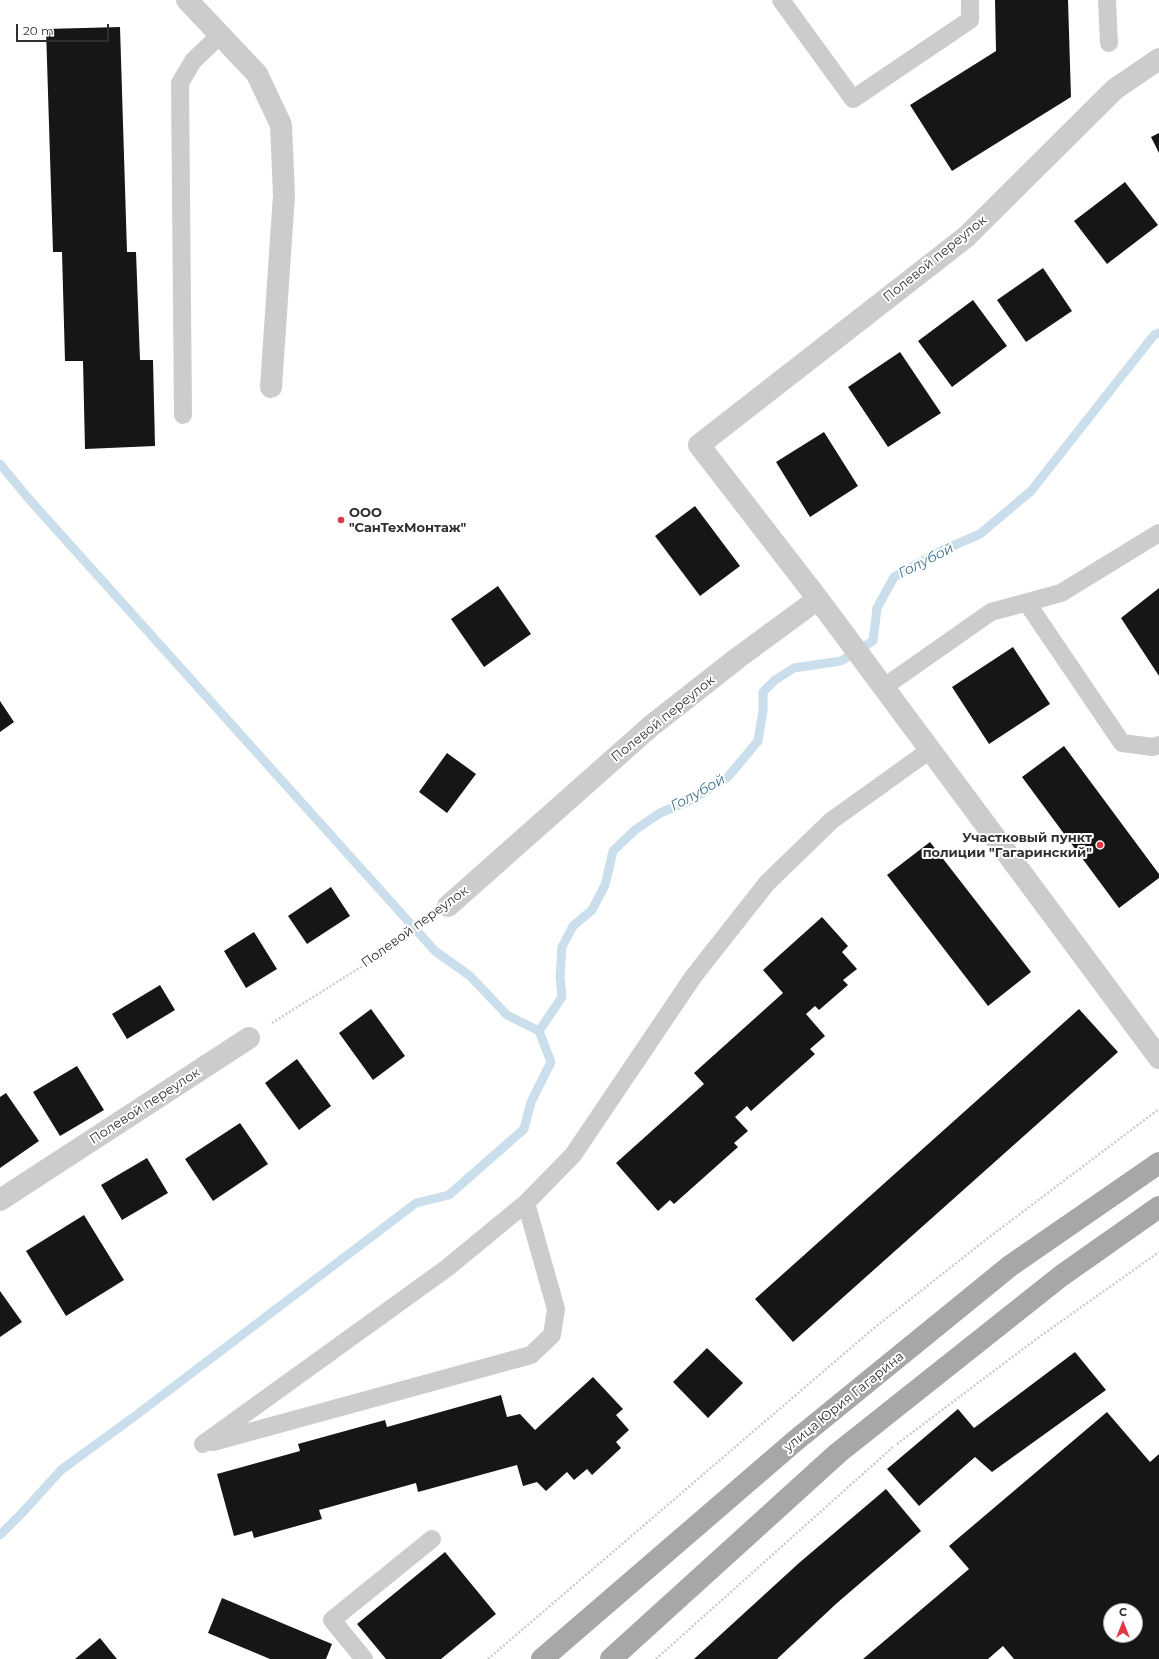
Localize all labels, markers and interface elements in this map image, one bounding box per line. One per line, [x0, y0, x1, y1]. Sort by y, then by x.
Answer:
scale bar [18, 16, 111, 42]
text: 20 m [23, 23, 54, 38]
street label: Полевой переулок [880, 213, 990, 305]
place label: ООО "СанТехМонтаж" [349, 505, 466, 536]
marker: ООО "СанТехМонтаж" [336, 515, 346, 525]
water label: Голубой [896, 540, 956, 582]
street label: Полевой переулок [608, 673, 718, 765]
water label: Голубой [668, 771, 728, 815]
place label: Участковый пункт полиции "Гагаринский" [923, 830, 1092, 861]
marker: Участковый пункт полиции "Гагаринский" [1095, 840, 1105, 850]
street label: Полевой переулок [359, 883, 471, 971]
street label: Полевой переулок [87, 1065, 203, 1147]
street label: улица Юрия Гагарина [781, 1349, 907, 1455]
north arrow [1103, 1603, 1143, 1643]
text: С [1119, 1605, 1127, 1619]

